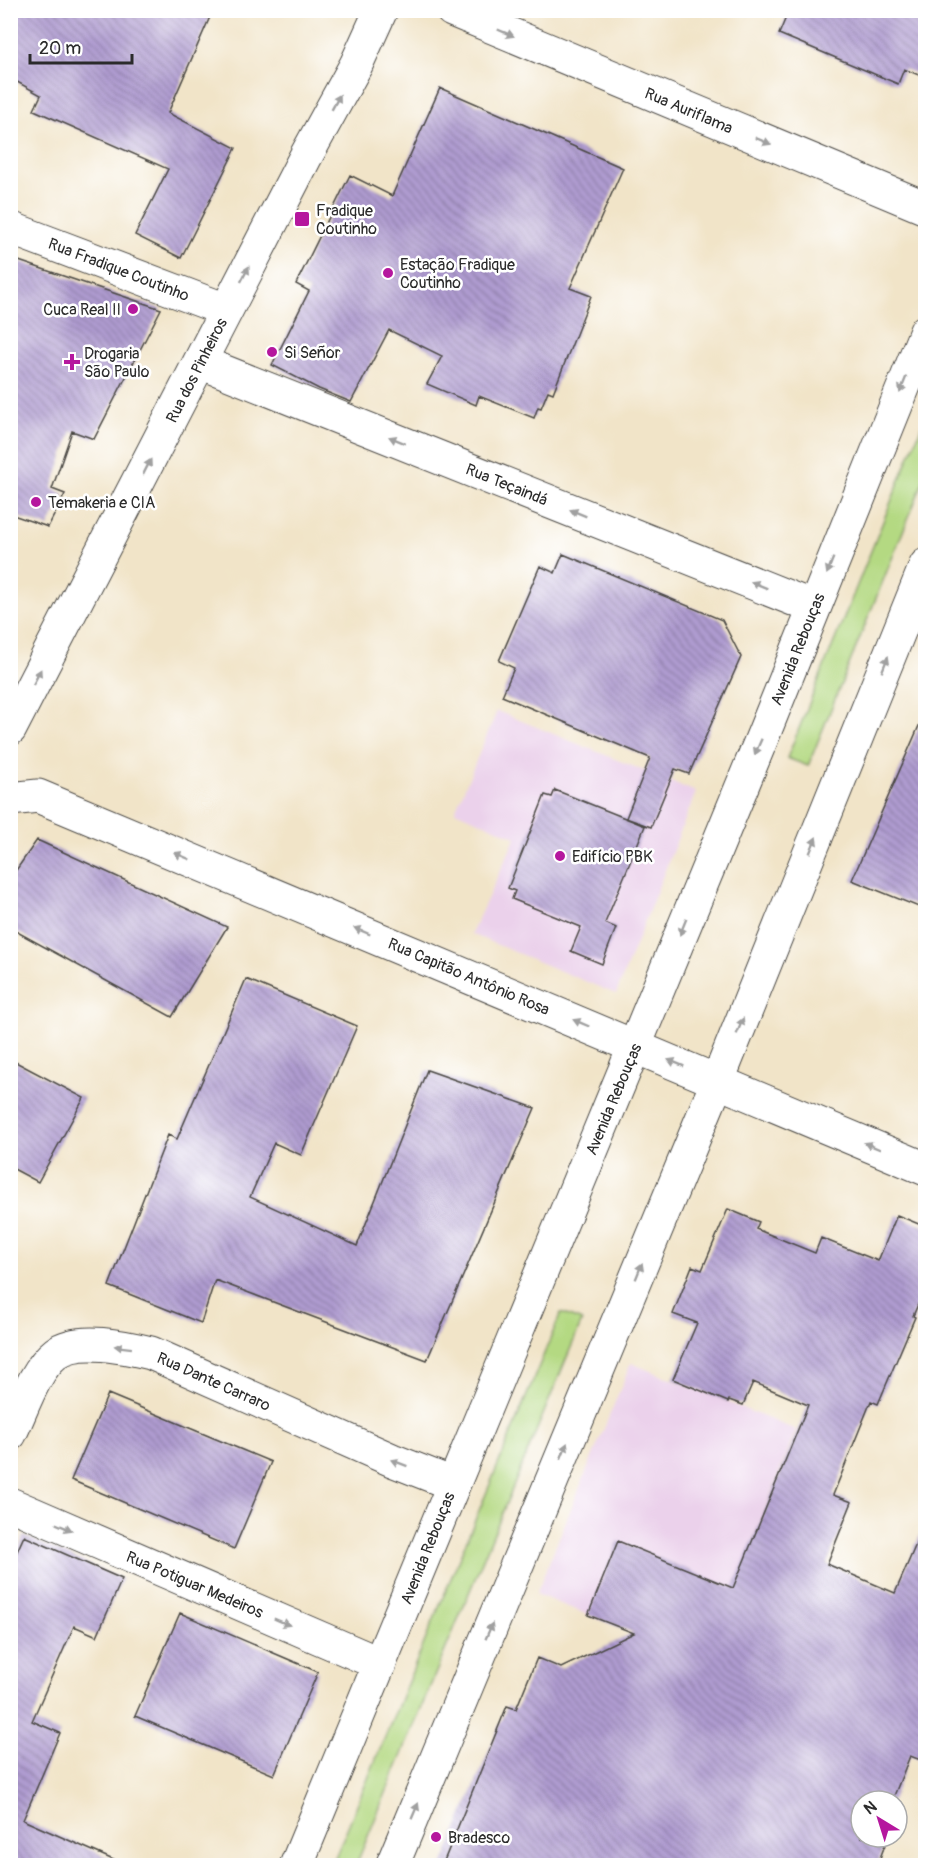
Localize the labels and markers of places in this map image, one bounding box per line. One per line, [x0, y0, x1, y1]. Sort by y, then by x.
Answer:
place label: Fradique Coutinho [316, 201, 377, 239]
marker: Fradique Coutinho [293, 210, 311, 228]
place label: Estação Fradique Coutinho [400, 255, 515, 293]
marker: Estação Fradique Coutinho [381, 266, 395, 280]
place label: Cuca Real II [43, 300, 121, 320]
marker: Cuca Real II [126, 302, 140, 316]
place label: Si Señor [284, 343, 341, 363]
place label: Drogaria São Paulo [84, 344, 150, 382]
marker: Si Señor [265, 345, 279, 359]
marker: Drogaria São Paulo [65, 355, 79, 369]
place label: Temakeria e CIA [48, 493, 155, 513]
marker: Temakeria e CIA [29, 495, 43, 509]
place label: Edifício PBK [572, 847, 653, 867]
marker: Edifício PBK [553, 849, 567, 863]
place label: Bradesco [448, 1828, 510, 1848]
marker: Bradesco [429, 1830, 443, 1844]

